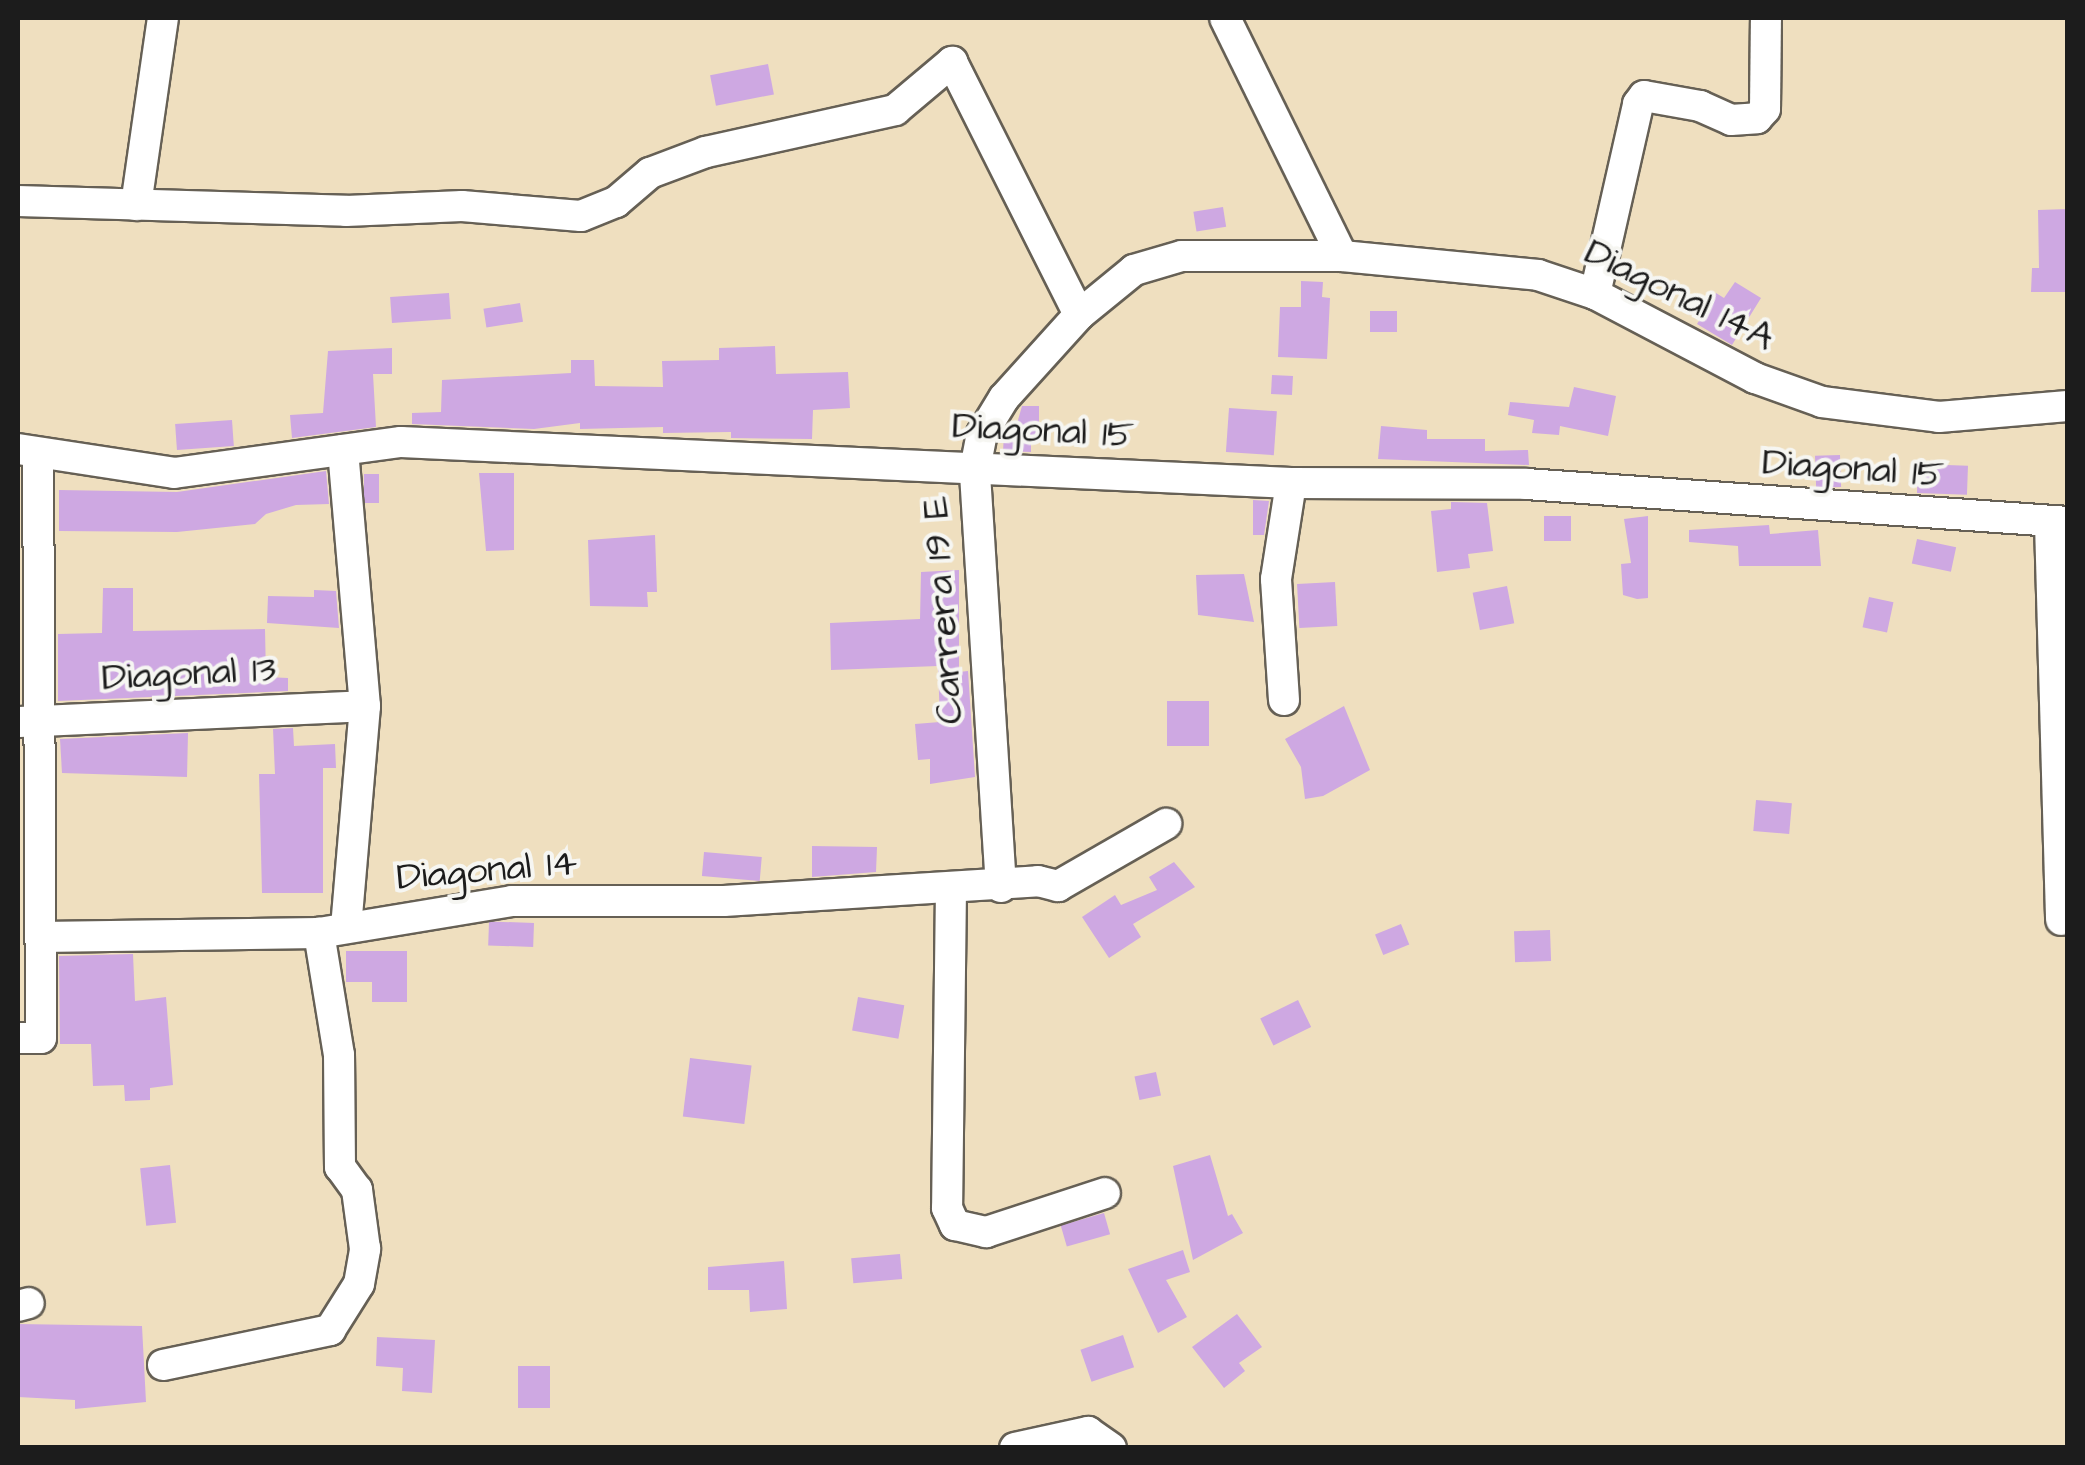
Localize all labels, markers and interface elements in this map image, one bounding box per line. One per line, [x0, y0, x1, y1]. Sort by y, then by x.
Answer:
street label: Diagonal 14A [1577, 231, 1781, 361]
street label: Diagonal 15 [951, 404, 1135, 460]
street label: Diagonal 15 [1761, 441, 1945, 499]
street label: Carrera 19 E [913, 494, 975, 726]
street label: Diagonal 13 [101, 648, 277, 702]
street label: Diagonal 14 [395, 840, 579, 902]

